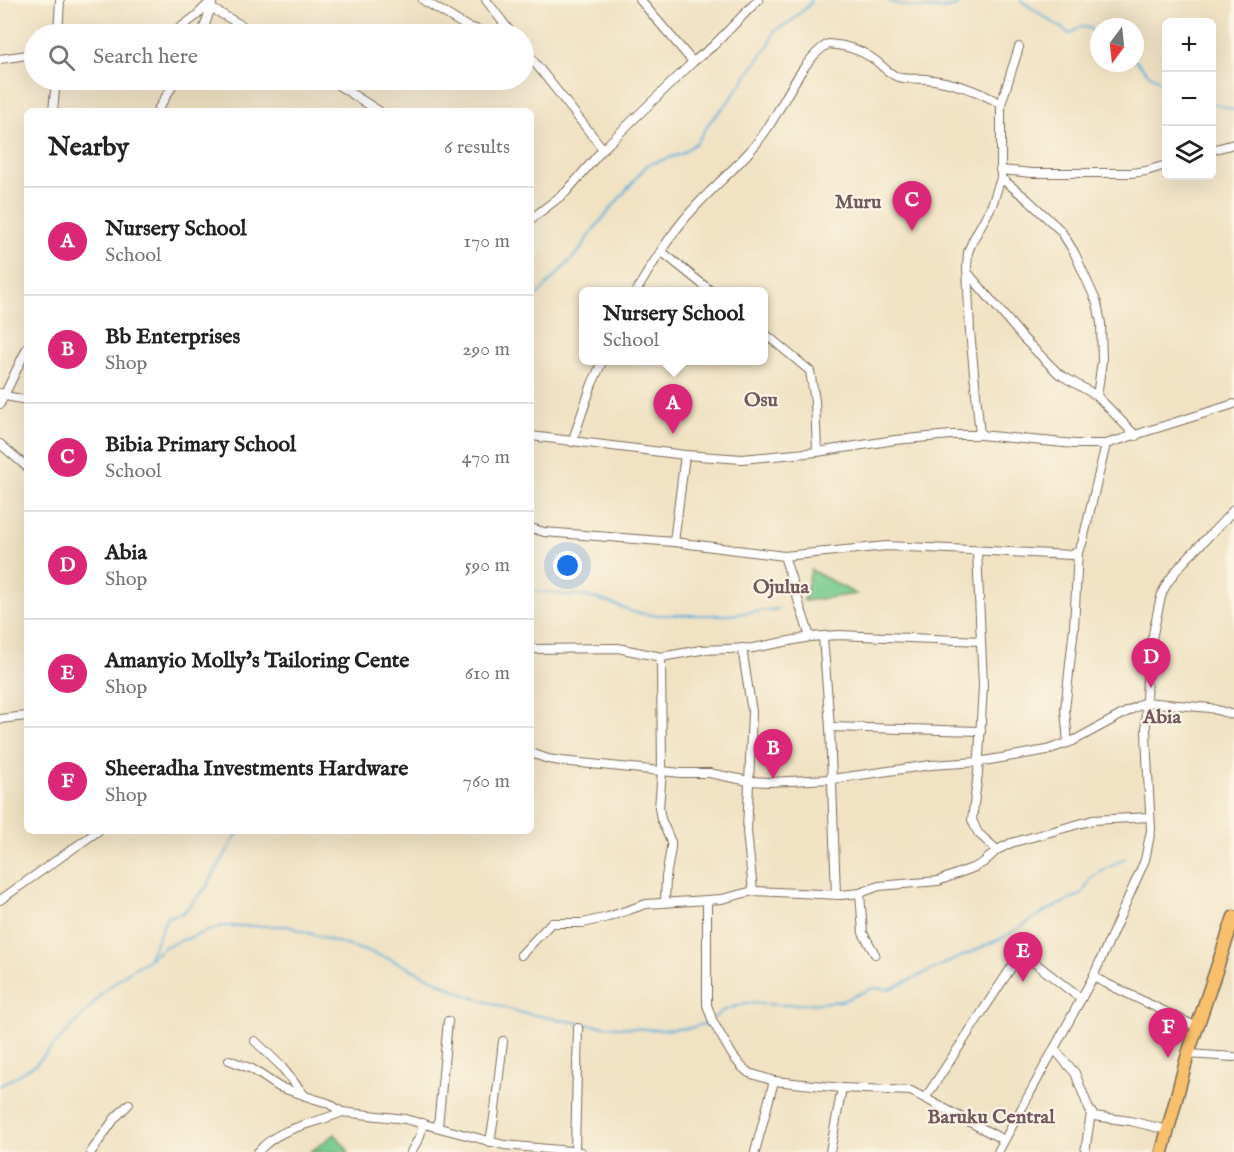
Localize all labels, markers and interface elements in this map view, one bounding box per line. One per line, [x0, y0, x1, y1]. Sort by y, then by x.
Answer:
north arrow [1090, 18, 1144, 72]
map controls [1162, 18, 1216, 180]
button: + [1162, 18, 1216, 72]
search box [24, 24, 534, 90]
icon: search [45, 41, 78, 74]
text: Search here [93, 43, 198, 71]
button: − [1162, 72, 1216, 126]
button: layers [1162, 126, 1216, 180]
text: Nearby [48, 131, 129, 164]
text: 6 results [444, 135, 510, 160]
pin: C [892, 182, 932, 231]
district label: Muru [835, 190, 882, 215]
text: Nursery School [105, 215, 246, 243]
text: A [61, 229, 74, 254]
text: 170 m [464, 229, 510, 254]
text: School [105, 243, 161, 268]
popup [579, 287, 768, 365]
text: Nursery School [603, 300, 744, 328]
text: Bb Enterprises [105, 323, 240, 351]
text: School [603, 328, 659, 353]
text: B [61, 337, 74, 362]
text: 290 m [462, 337, 510, 362]
text: Shop [105, 351, 147, 376]
pin: A [654, 384, 692, 434]
district label: Osu [744, 388, 779, 413]
text: Bibia Primary School [105, 431, 296, 459]
text: C [60, 445, 75, 470]
text: 470 m [462, 445, 510, 470]
text: School [105, 459, 161, 484]
text: Abia [105, 539, 147, 567]
your location [553, 551, 582, 580]
text: D [59, 553, 76, 578]
text: 590 m [464, 553, 510, 578]
text: Shop [105, 567, 147, 592]
district label: Ojulua [753, 575, 809, 600]
pin: D [1132, 638, 1170, 688]
text: Amanyio Molly's Tailoring Cente [105, 647, 409, 675]
text: E [61, 661, 74, 686]
text: 610 m [465, 661, 510, 686]
text: Shop [105, 675, 147, 700]
district label: Abia [1142, 705, 1181, 730]
pin: B [754, 730, 792, 779]
text: Sheeradha Investments Hardware [105, 755, 408, 783]
text: F [61, 769, 74, 794]
text: 760 m [463, 769, 510, 794]
text: Shop [105, 783, 147, 808]
pin: E [1004, 932, 1042, 982]
pin: F [1148, 1008, 1188, 1058]
district label: Baruku Central [927, 1105, 1055, 1130]

